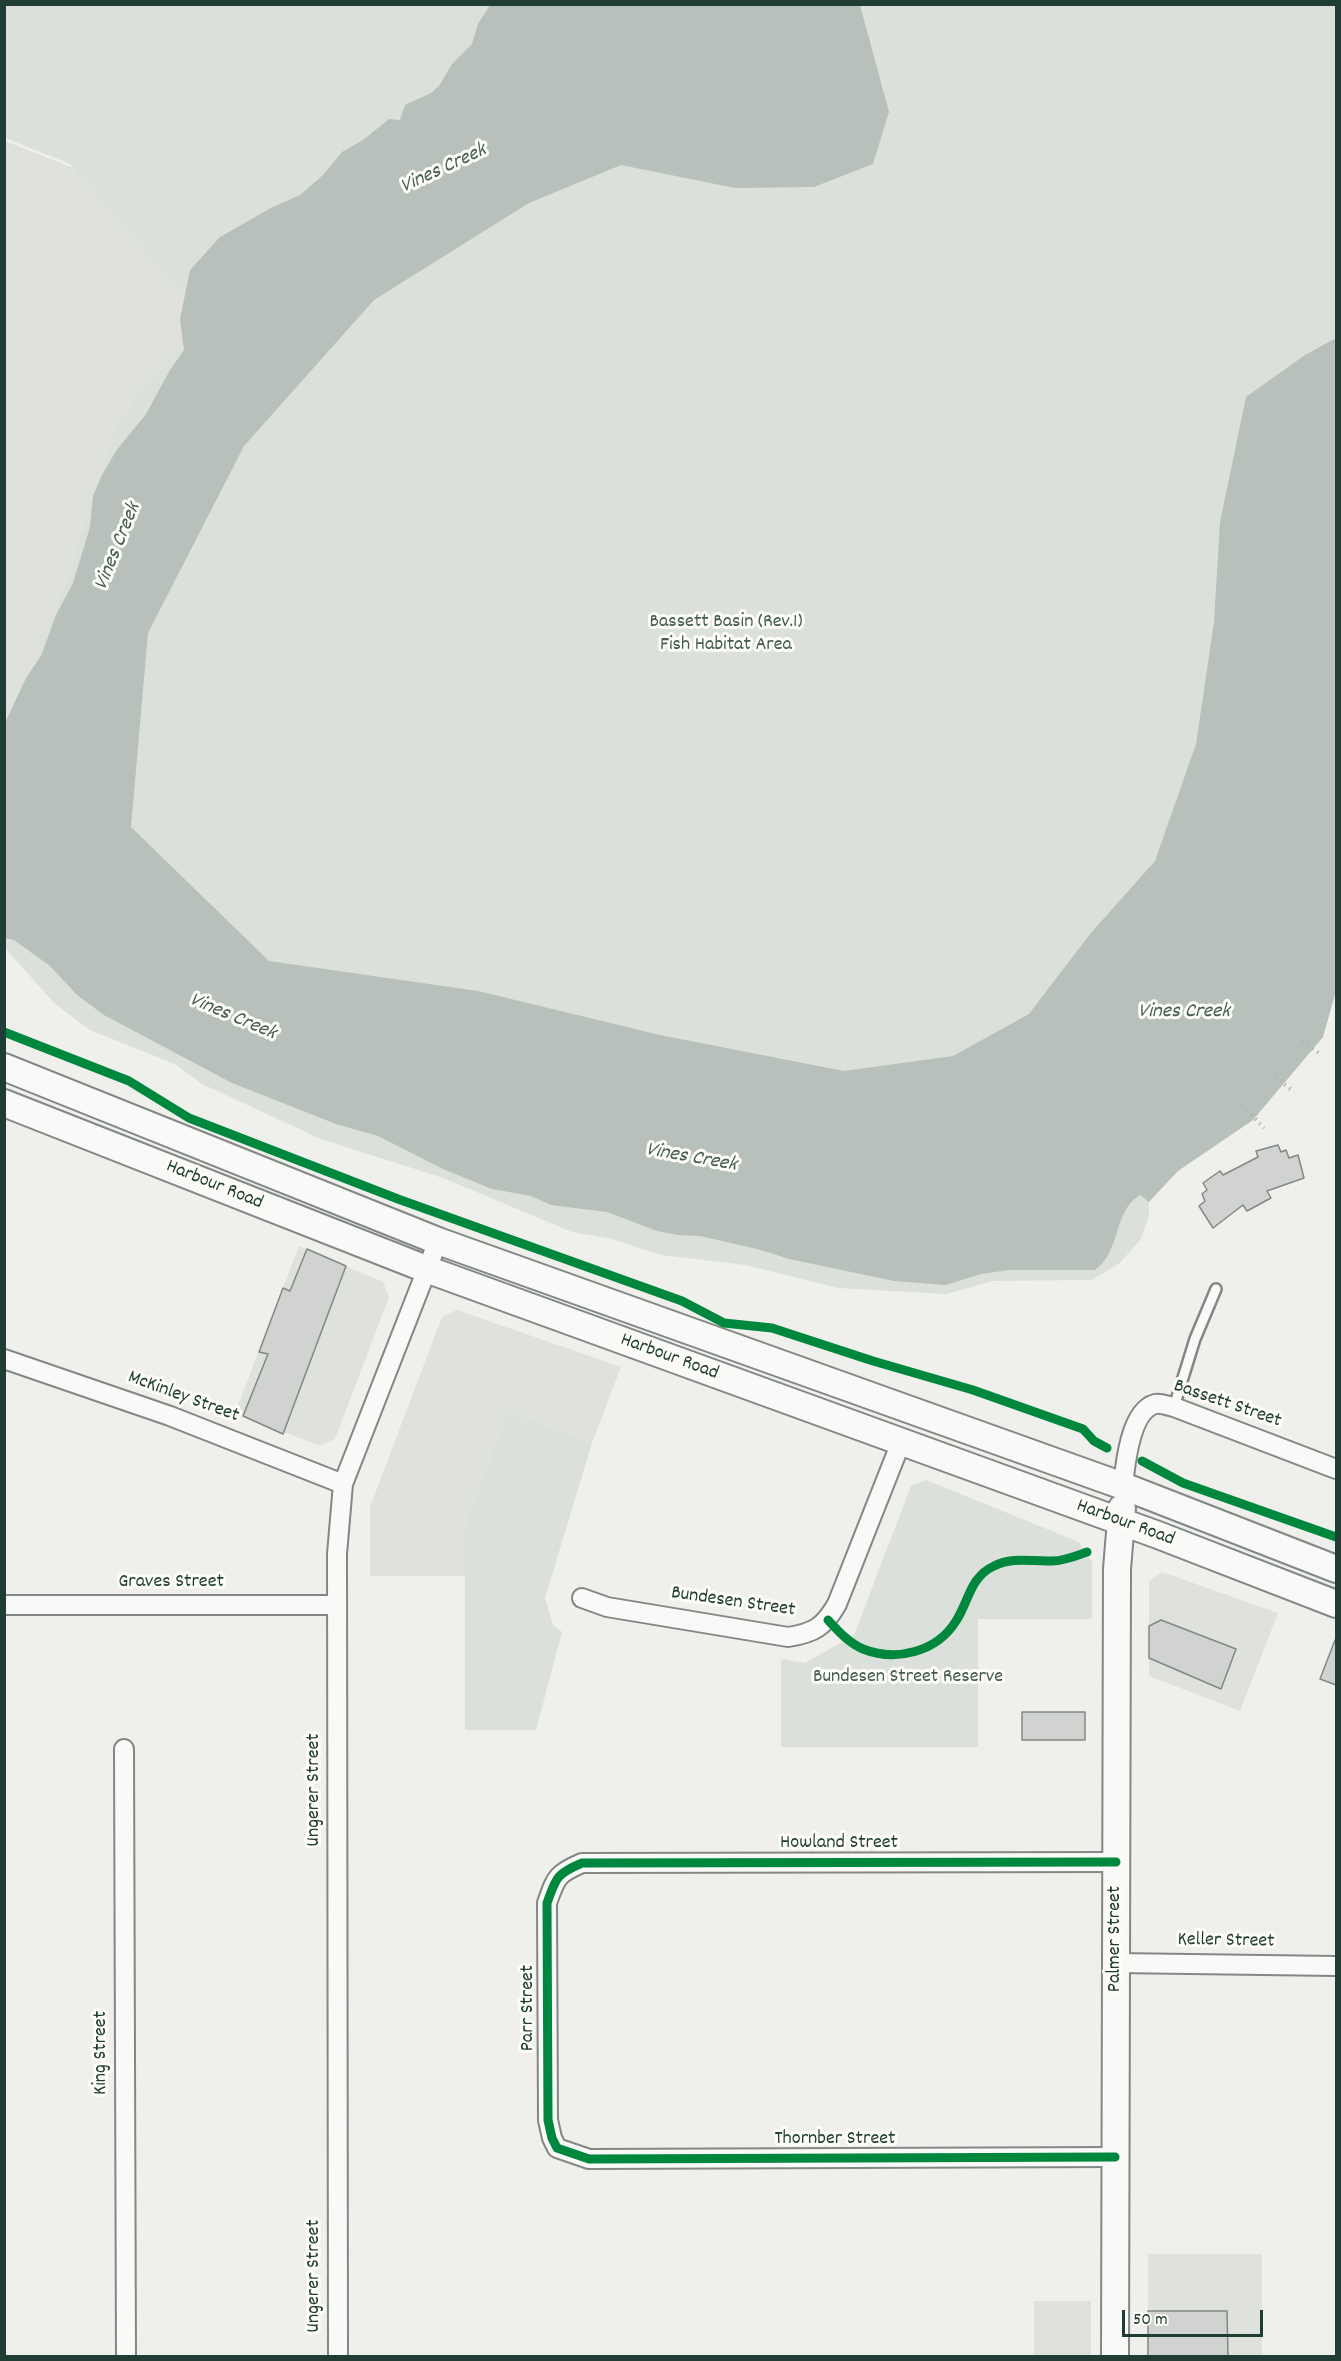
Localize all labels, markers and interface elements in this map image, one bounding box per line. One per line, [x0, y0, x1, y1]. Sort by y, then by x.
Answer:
water label: Vines Creek [397, 139, 491, 201]
water label: Vines Creek [90, 500, 148, 594]
park label: Bassett Basin (Rev.1) Fish Habitat Area [649, 611, 803, 658]
water label: Vines Creek [185, 988, 279, 1048]
water label: Vines Creek [1138, 1000, 1230, 1026]
water label: Vines Creek [644, 1139, 738, 1179]
street label: Harbour Road [162, 1156, 266, 1216]
street label: Harbour Road [617, 1329, 721, 1387]
street label: McKinley Street [124, 1367, 242, 1429]
street label: Bassett Street [1170, 1375, 1284, 1435]
street label: Harbour Road [1073, 1495, 1177, 1553]
street label: Graves Street [118, 1571, 224, 1595]
street label: Bundesen Street [669, 1582, 797, 1624]
park label: Bundesen Street Reserve [813, 1666, 1003, 1690]
street label: Ungerer Street [303, 1733, 327, 1847]
street label: Howland Street [780, 1832, 898, 1856]
street label: Palmer Street [1104, 1886, 1128, 1992]
street label: Keller Street [1177, 1929, 1275, 1955]
street label: Parr Street [517, 1965, 541, 2051]
street label: King Street [90, 2011, 114, 2095]
street label: Thornber Street [775, 2128, 895, 2152]
street label: Ungerer Street [303, 2219, 327, 2333]
scale bar [1125, 2298, 1266, 2336]
text: 50 m [1133, 2308, 1168, 2333]

